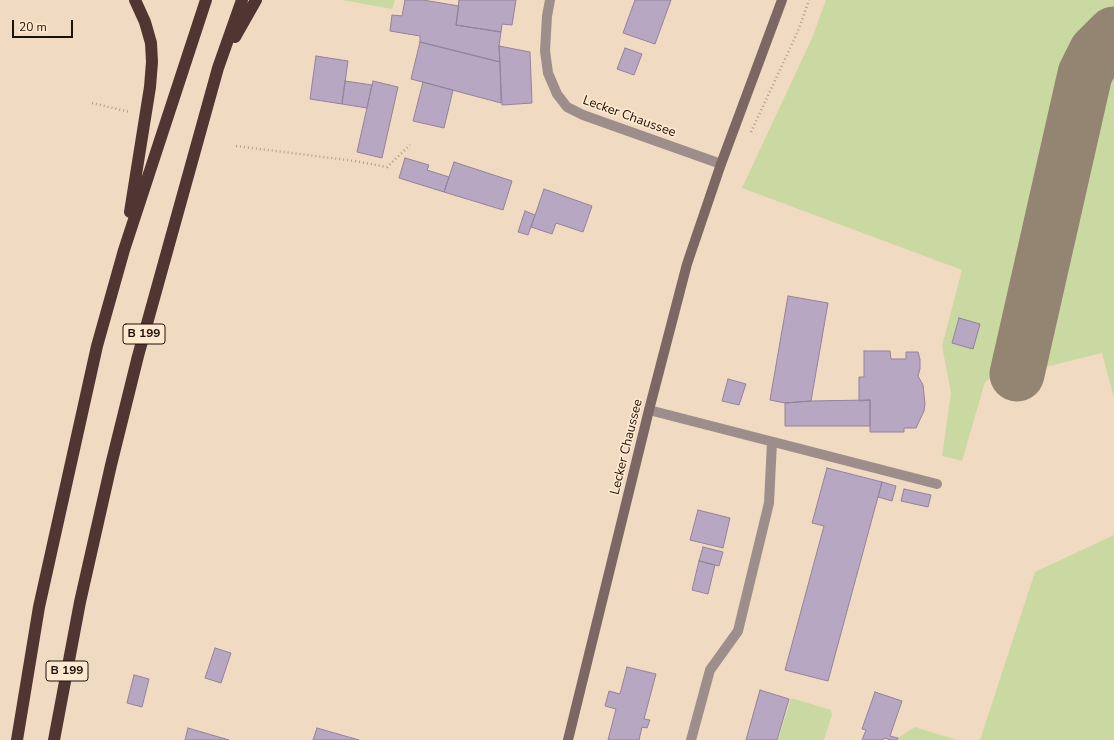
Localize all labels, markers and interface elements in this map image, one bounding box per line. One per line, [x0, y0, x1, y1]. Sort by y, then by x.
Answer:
scale bar [14, 12, 75, 38]
text: 20 m [19, 19, 47, 35]
street label: Lecker Chaussee [580, 93, 678, 141]
road number: B 199 [123, 324, 165, 344]
street label: Lecker Chaussee [608, 398, 646, 496]
road number: B 199 [46, 661, 88, 681]

